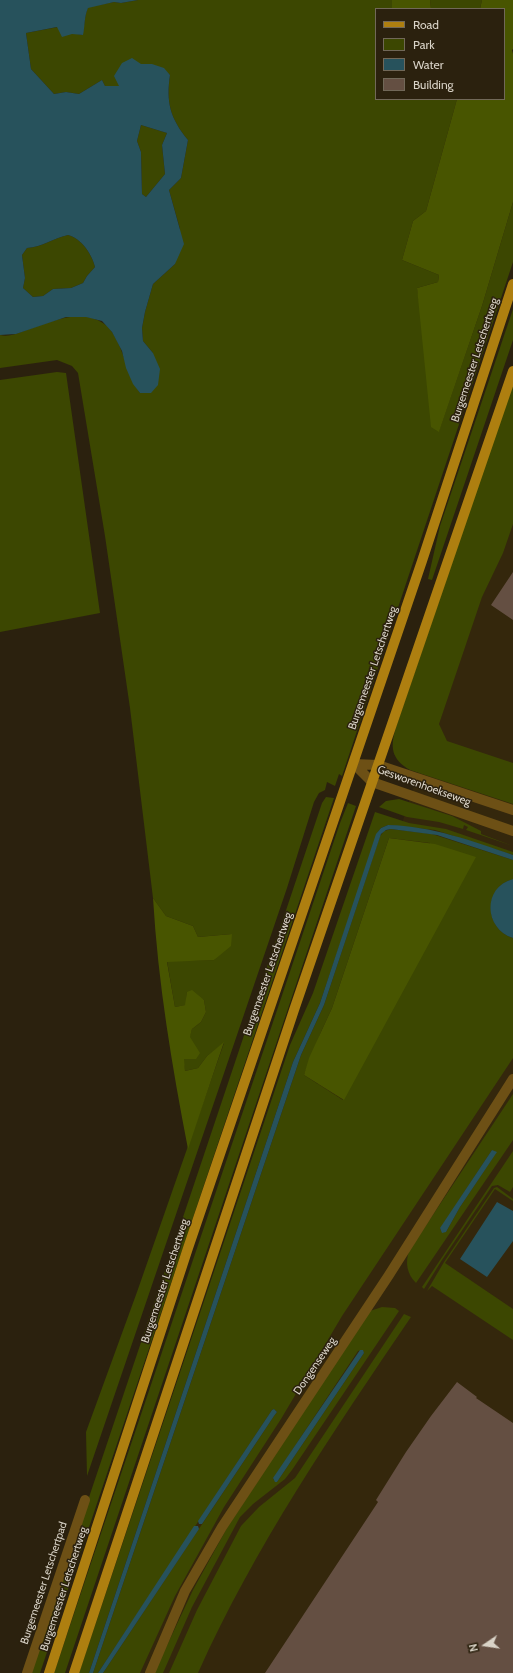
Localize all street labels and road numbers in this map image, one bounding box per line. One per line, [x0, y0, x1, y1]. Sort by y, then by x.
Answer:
street label: Burgemeester Letschertweg [449, 296, 501, 424]
street label: Burgemeester Letschertweg [346, 605, 400, 731]
street label: Gesworenhoekseweg [376, 763, 472, 809]
street label: Burgemeester Letschertweg [241, 911, 295, 1037]
street label: Burgemeester Letschertweg [139, 1217, 191, 1345]
street label: Dongenseweg [291, 1335, 339, 1397]
street label: Burgemeester Letschertpad [18, 1520, 70, 1646]
street label: Burgemeester Letschertweg [38, 1525, 90, 1653]

